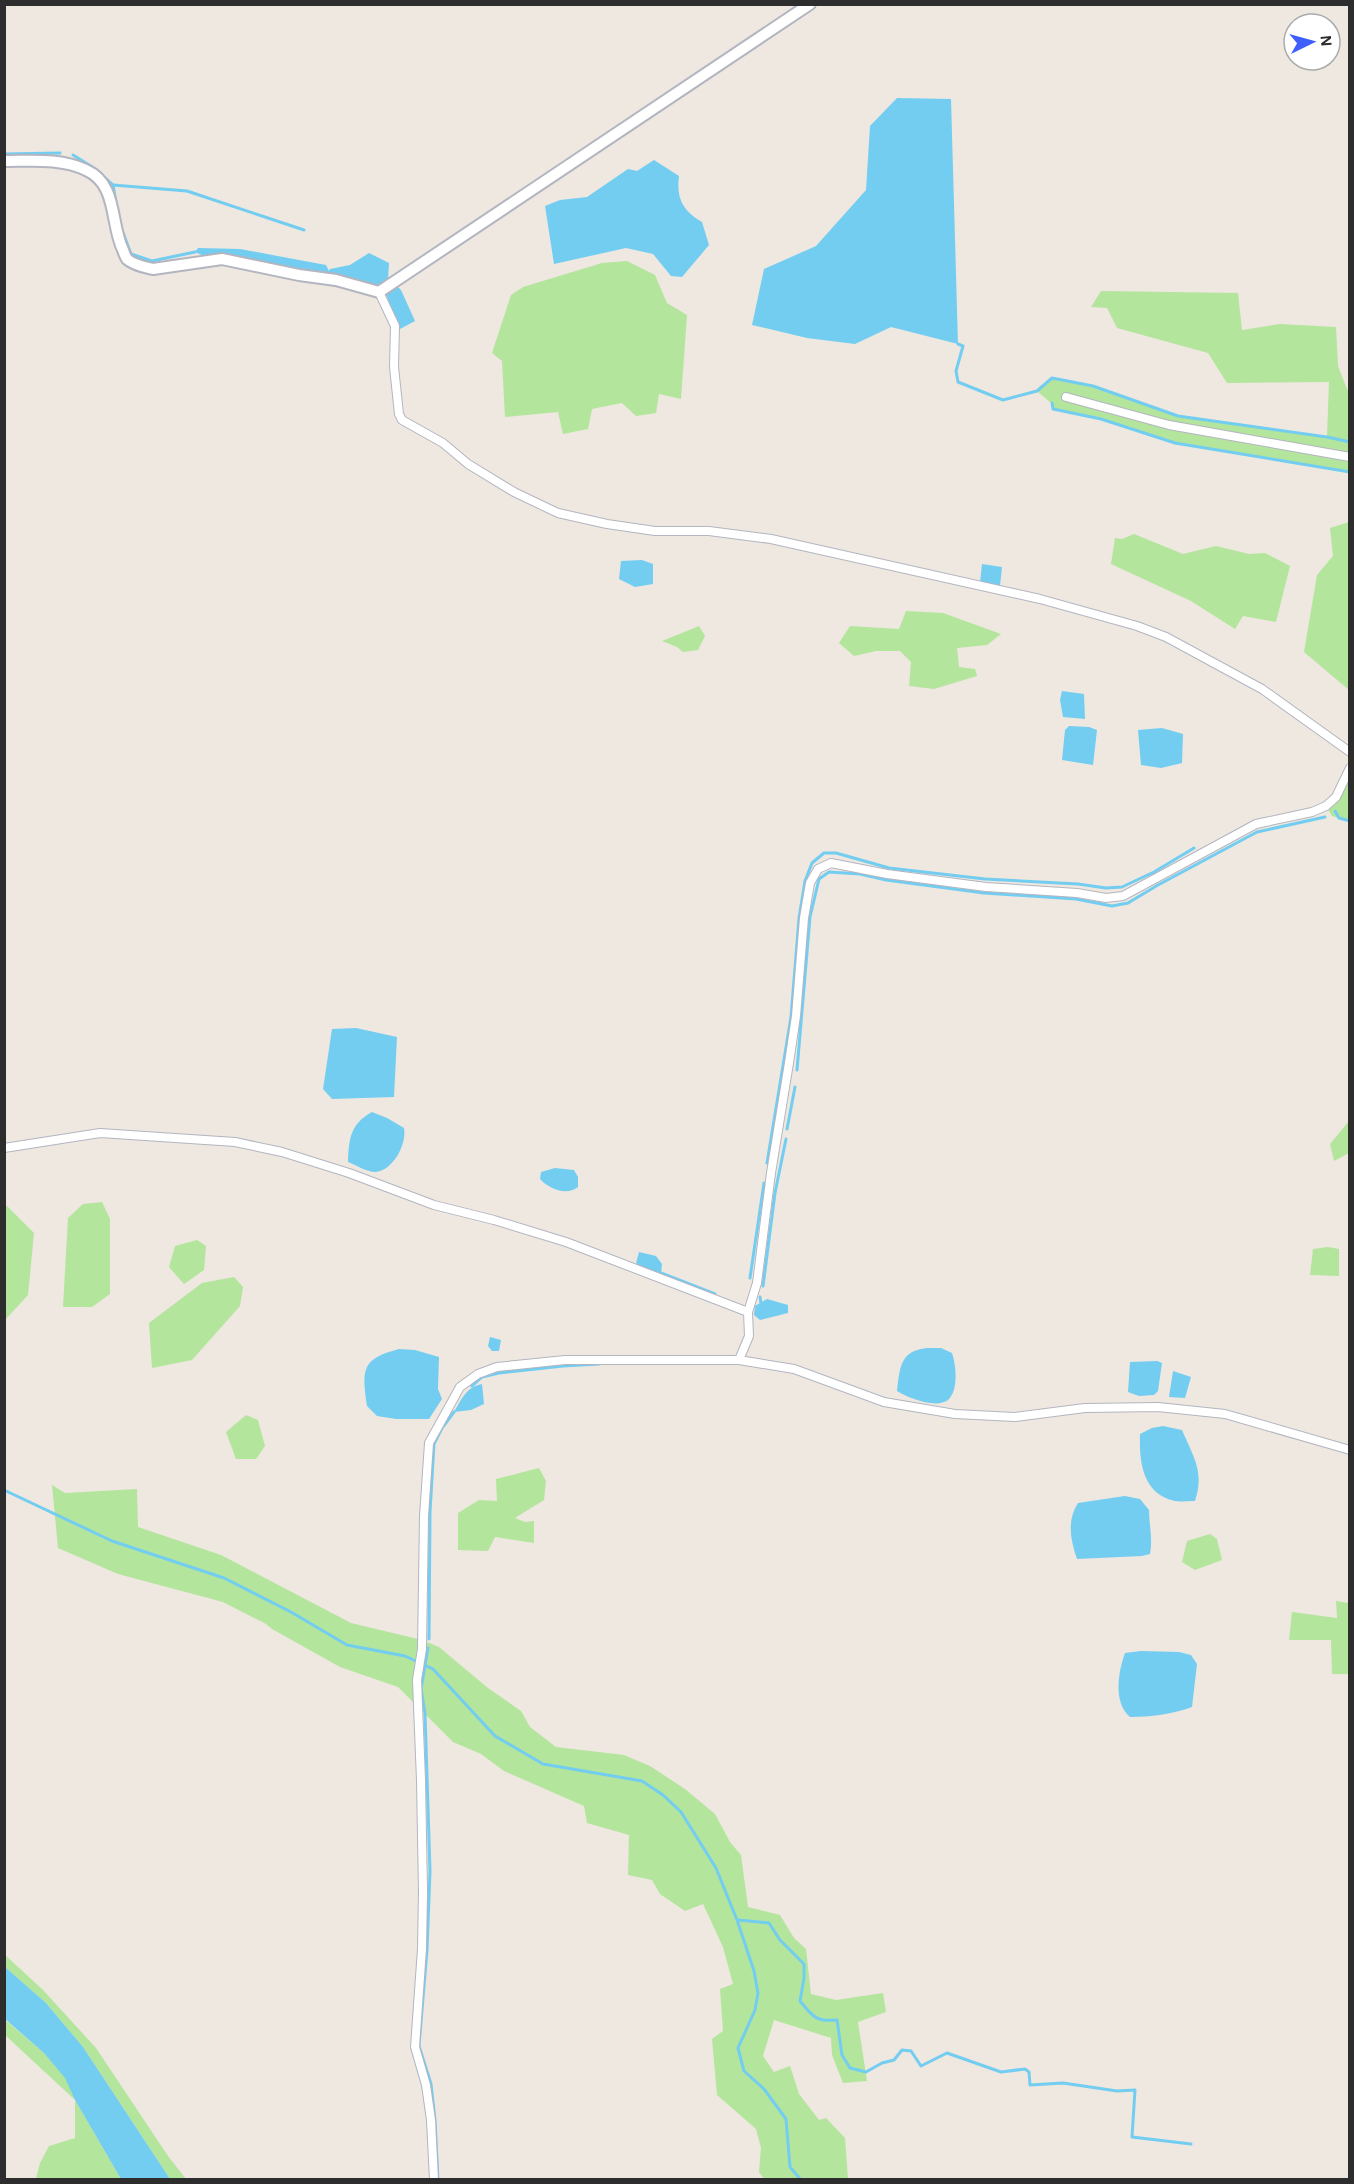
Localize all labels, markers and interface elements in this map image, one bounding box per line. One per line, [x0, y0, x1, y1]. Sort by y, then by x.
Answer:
north arrow [1282, 12, 1342, 72]
text: N [1317, 35, 1334, 47]

